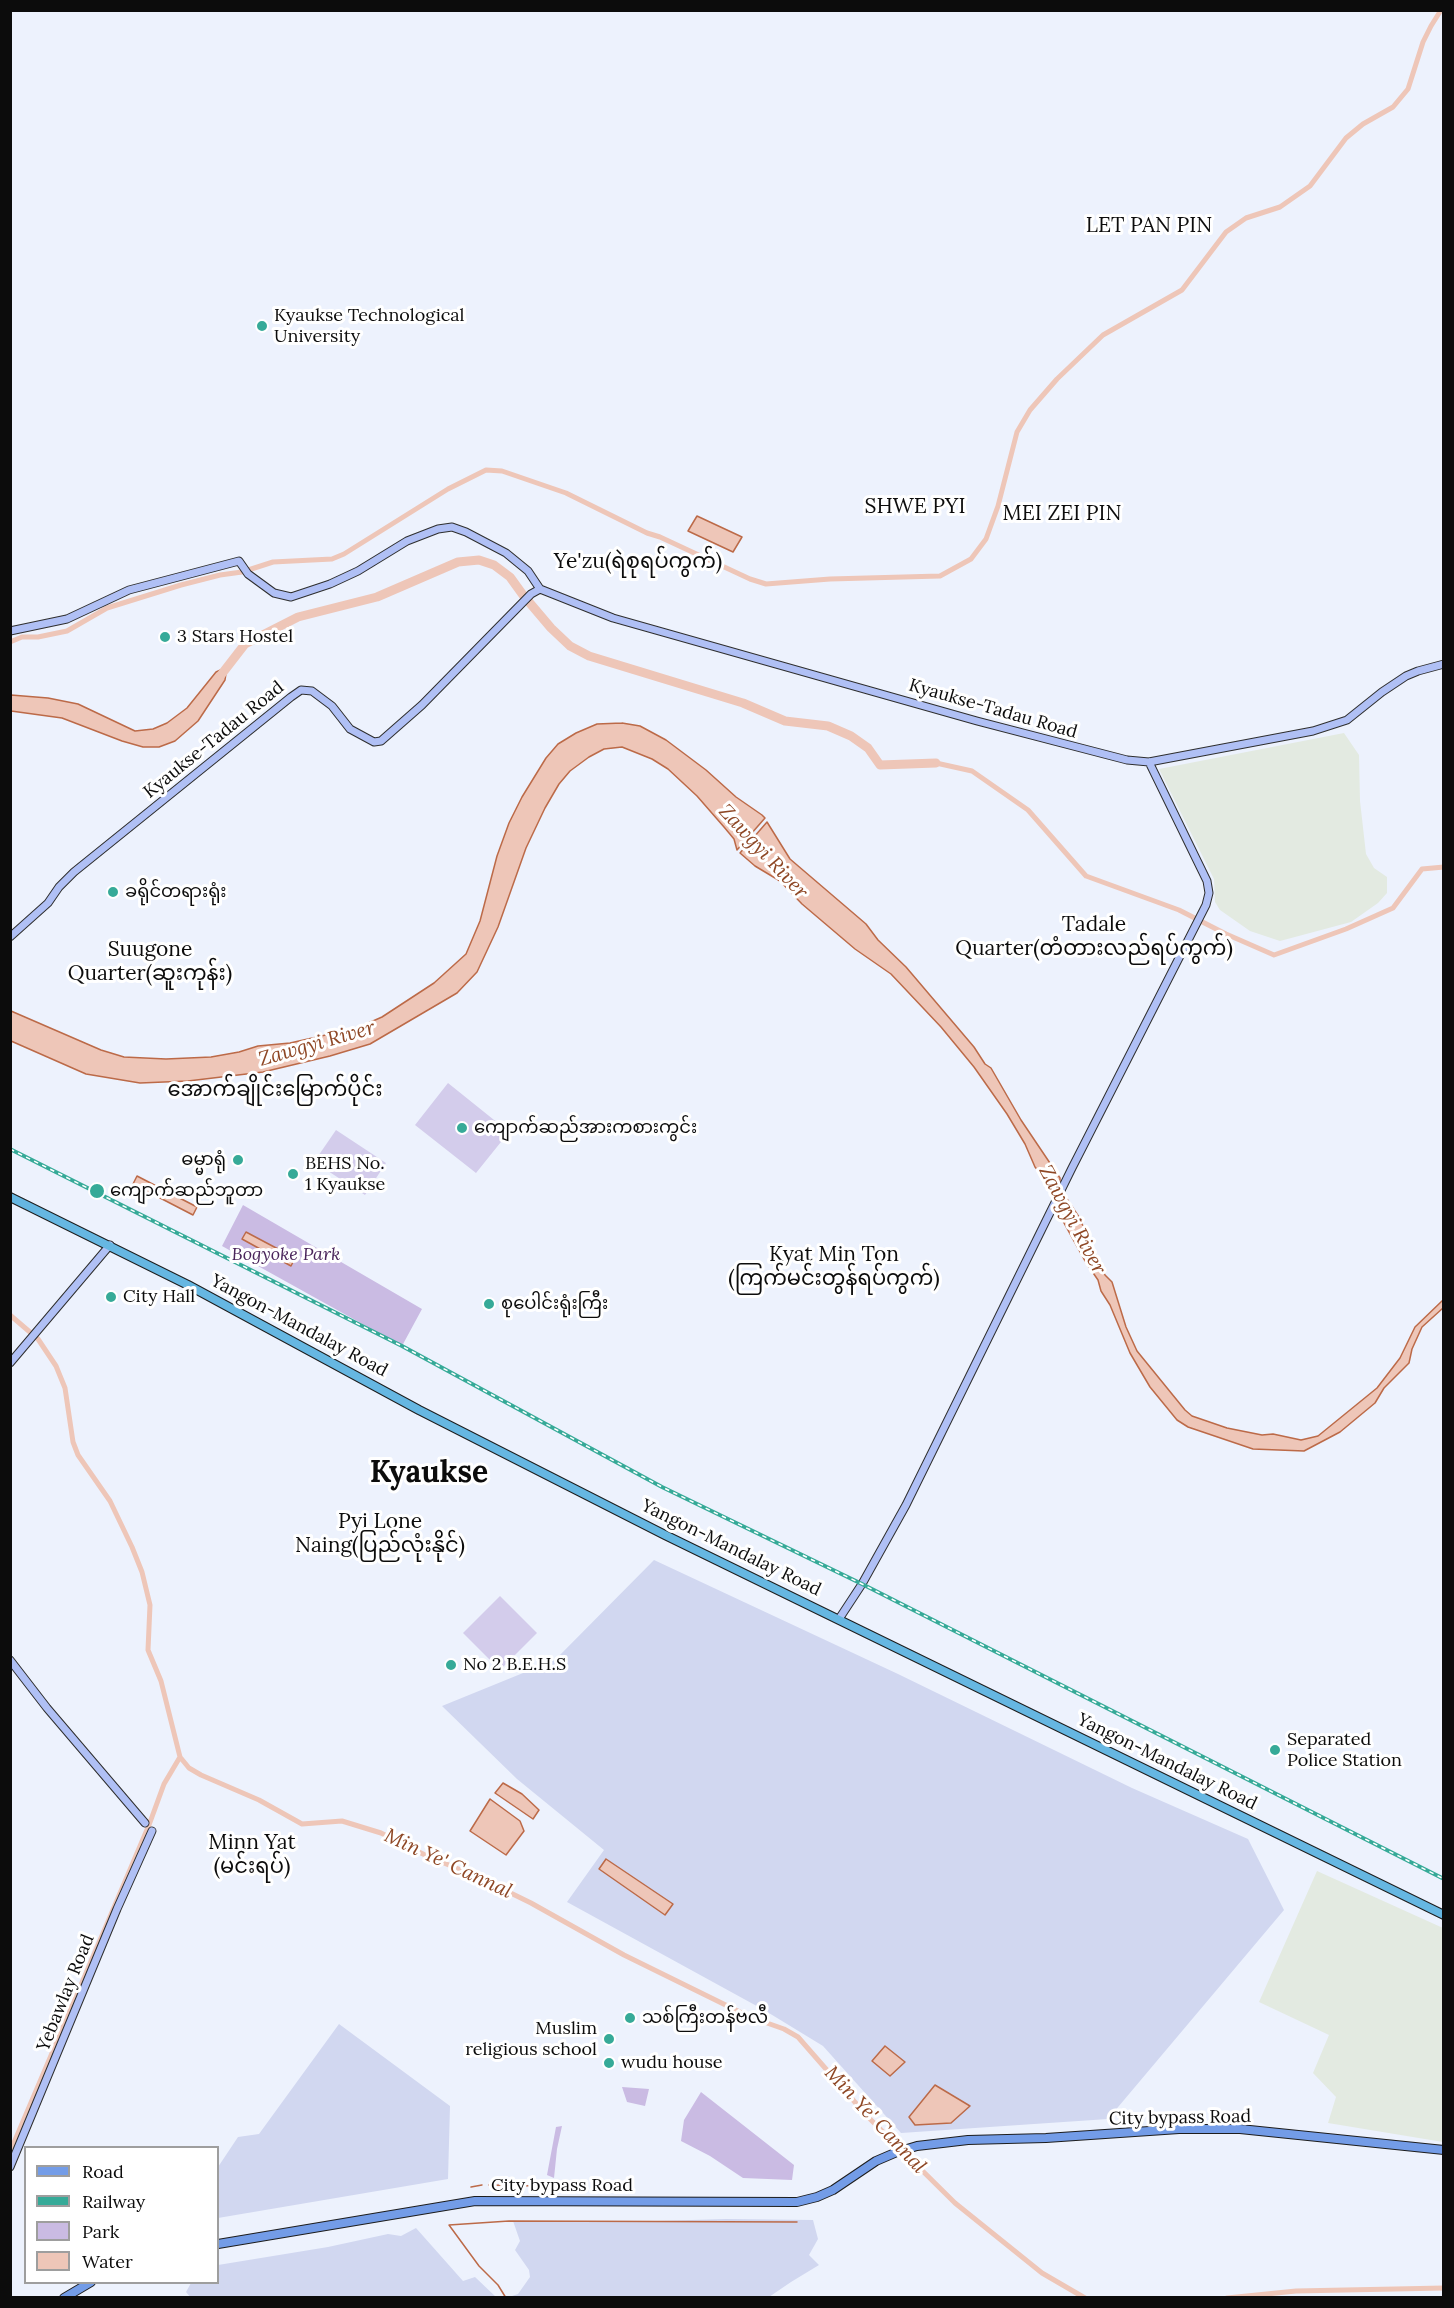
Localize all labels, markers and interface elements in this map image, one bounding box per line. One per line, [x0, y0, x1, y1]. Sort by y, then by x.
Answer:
district label: LET PAN PIN [1077, 213, 1221, 239]
place label: Kyaukse Technological University [274, 305, 464, 348]
marker: Kyaukse Technological University [255, 319, 269, 333]
district label: SHWE PYI [859, 494, 971, 520]
district label: MEI ZEI PIN [994, 501, 1130, 527]
district label: Ye'zu(ရဲစုရပ်ကွက်) [554, 549, 722, 575]
place label: 3 Stars Hostel [177, 626, 293, 648]
marker: 3 Stars Hostel [158, 630, 172, 644]
street label: Kyaukse-Tadau Road [906, 675, 1080, 743]
street label: Kyaukse-Tadau Road [140, 677, 288, 803]
water label: Zawgyi River [713, 800, 813, 904]
place label: ခရိုင်တရားရုံး [125, 881, 227, 903]
marker: ခရိုင်တရားရုံး [106, 885, 120, 899]
district label: Tadale Quarter(တံတားလည်ရပ်ကွက်) [955, 912, 1233, 962]
district label: Suugone Quarter(ဆူးကုန်း) [68, 937, 232, 987]
water label: Zawgyi River [256, 1016, 378, 1072]
district label: အောက်ချိုင်းမြောက်ပိုင်း [168, 1077, 382, 1103]
place label: ကျောက်ဆည်အားကစားကွင်း [474, 1117, 697, 1139]
marker: ကျောက်ဆည်အားကစားကွင်း [455, 1121, 469, 1135]
place label: ဓမ္မာရုံ [181, 1149, 226, 1171]
marker: ဓမ္မာရုံ [231, 1153, 245, 1167]
place label: BEHS No. 1 Kyaukse [305, 1153, 385, 1196]
water label: Zawgyi River [1033, 1162, 1111, 1278]
marker: BEHS No. 1 Kyaukse [286, 1167, 300, 1181]
place label: ကျောက်ဆည်ဘူတာ [110, 1180, 263, 1202]
marker: ကျောက်ဆည်ဘူတာ [88, 1182, 106, 1200]
district label: Kyat Min Ton (ကြက်မင်းတွန်ရပ်ကွက်) [728, 1242, 940, 1292]
park label: Bogyoke Park [232, 1244, 340, 1266]
street label: Yangon-Mandalay Road [207, 1270, 391, 1382]
place label: City Hall [123, 1286, 195, 1308]
marker: City Hall [104, 1290, 118, 1304]
place label: စုပေါင်းရုံးကြီး [501, 1293, 608, 1315]
marker: စုပေါင်းရုံးကြီး [482, 1297, 496, 1311]
district label: Kyaukse [370, 1455, 488, 1491]
street label: Yangon-Mandalay Road [638, 1495, 824, 1601]
district label: Pyi Lone Naing(ပြည်လုံးနိုင်) [295, 1509, 465, 1559]
place label: No 2 B.E.H.S [463, 1654, 566, 1676]
marker: No 2 B.E.H.S [444, 1658, 458, 1672]
street label: Yangon-Mandalay Road [1074, 1709, 1260, 1815]
place label: Separated Police Station [1287, 1729, 1402, 1772]
marker: Separated Police Station [1268, 1743, 1282, 1757]
water label: Min Ye' Cannal [380, 1824, 516, 1904]
district label: Minn Yat (မင်းရပ်) [202, 1830, 302, 1880]
street label: Yebawlay Road [33, 1931, 99, 2055]
place label: သစ်ကြီးတန်ဗလီ [642, 2007, 768, 2029]
marker: သစ်ကြီးတန်ဗလီ [623, 2011, 637, 2025]
place label: Muslim religious school [465, 2018, 597, 2060]
marker: Muslim religious school [602, 2032, 616, 2046]
place label: wudu house [621, 2052, 723, 2074]
marker: wudu house [602, 2056, 616, 2070]
water label: Min Ye' Cannal [819, 2061, 931, 2179]
street label: City bypass Road [1109, 2106, 1251, 2130]
legend [24, 2146, 219, 2284]
text: Road [82, 2160, 124, 2183]
street label: City bypass Road [491, 2175, 633, 2197]
text: Railway [82, 2190, 145, 2213]
text: Park [82, 2220, 119, 2243]
text: Water [82, 2250, 133, 2273]

